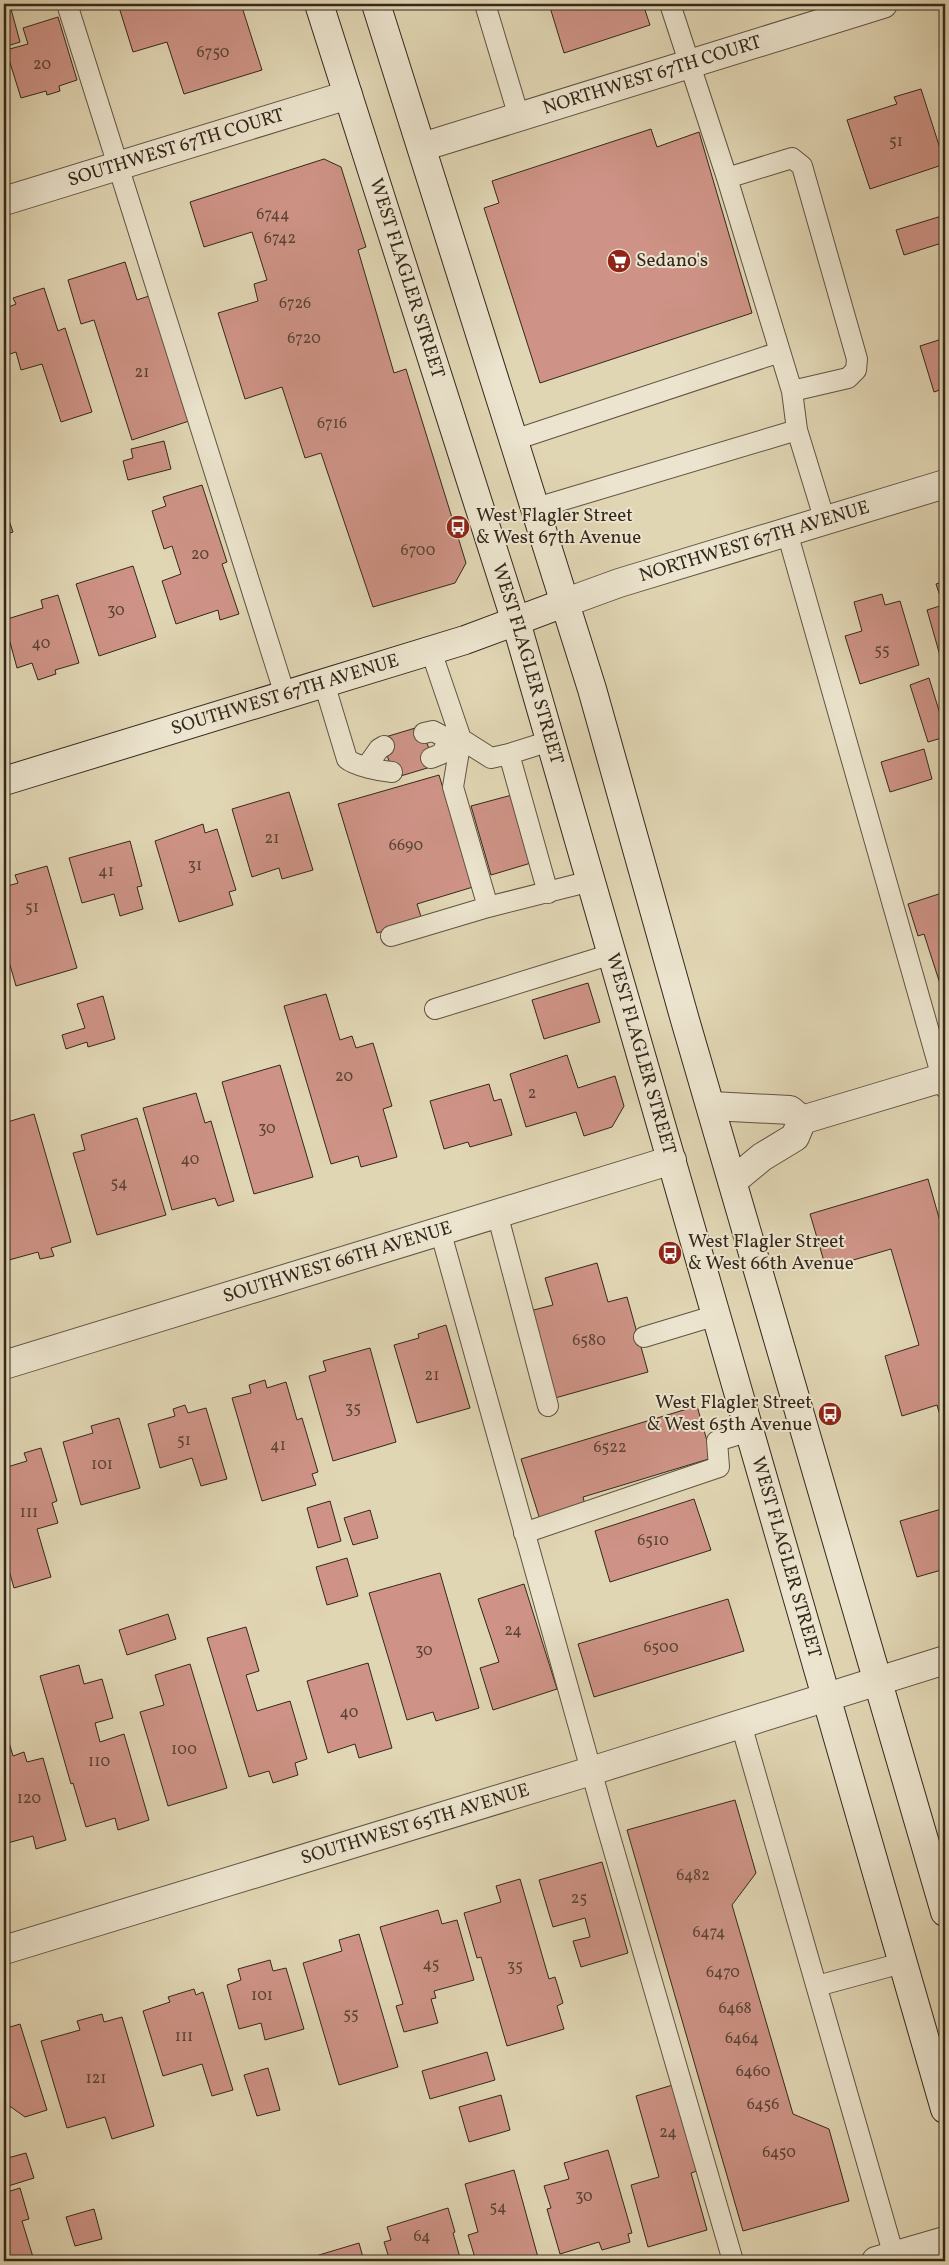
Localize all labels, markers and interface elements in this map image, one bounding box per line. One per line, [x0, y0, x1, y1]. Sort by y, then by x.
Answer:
street label: NORTHWEST 67TH COURT [540, 29, 765, 122]
house number: 6750 [197, 42, 229, 64]
house number: 20 [33, 54, 51, 76]
street label: SOUTHWEST 67TH COURT [65, 102, 287, 194]
house number: 51 [889, 131, 903, 153]
street label: WEST FLAGLER STREET [362, 175, 451, 382]
house number: 6744 [256, 204, 290, 226]
house number: 6742 [264, 228, 296, 250]
supermarket icon: Sedano's [606, 248, 632, 274]
place label: Sedano's [636, 248, 708, 274]
house number: 6726 [279, 293, 311, 315]
house number: 6720 [287, 328, 321, 350]
house number: 21 [135, 362, 149, 384]
house number: 6716 [317, 413, 347, 435]
street label: NORTHWEST 67TH AVENUE [636, 495, 873, 589]
place label: West Flagler Street & West 67th Avenue [476, 503, 641, 551]
bus stop icon: West Flagler Street & West 67th Avenue [445, 514, 471, 540]
house number: 6700 [401, 540, 435, 562]
house number: 20 [191, 544, 209, 566]
street label: WEST FLAGLER STREET [485, 560, 569, 767]
house number: 30 [107, 600, 125, 622]
house number: 40 [32, 633, 50, 655]
house number: 55 [874, 640, 890, 662]
street label: SOUTHWEST 67TH AVENUE [168, 648, 402, 742]
house number: 21 [265, 828, 279, 850]
house number: 6690 [389, 835, 423, 857]
house number: 31 [188, 855, 202, 877]
house number: 41 [98, 861, 114, 883]
house number: 51 [25, 897, 39, 919]
street label: WEST FLAGLER STREET [599, 950, 682, 1158]
house number: 20 [335, 1066, 353, 1088]
house number: 2 [528, 1083, 536, 1105]
house number: 30 [258, 1118, 276, 1140]
house number: 40 [181, 1149, 199, 1171]
house number: 54 [110, 1173, 128, 1195]
street label: SOUTHWEST 66TH AVENUE [220, 1215, 455, 1310]
place label: West Flagler Street & West 66th Avenue [688, 1229, 854, 1277]
bus stop icon: West Flagler Street & West 66th Avenue [657, 1240, 683, 1266]
house number: 6580 [572, 1330, 606, 1352]
house number: 21 [425, 1365, 439, 1387]
place label: West Flagler Street & West 65th Avenue [647, 1390, 812, 1438]
house number: 35 [345, 1398, 361, 1420]
bus stop icon: West Flagler Street & West 65th Avenue [817, 1401, 843, 1427]
house number: 51 [177, 1430, 191, 1452]
house number: 41 [270, 1435, 286, 1457]
house number: 6522 [594, 1437, 626, 1459]
street label: WEST FLAGLER STREET [744, 1453, 827, 1661]
house number: 101 [91, 1454, 113, 1476]
house number: 111 [20, 1502, 38, 1524]
house number: 6510 [637, 1530, 669, 1552]
house number: 24 [504, 1620, 522, 1642]
house number: 6500 [643, 1637, 679, 1659]
house number: 30 [415, 1640, 433, 1662]
house number: 40 [340, 1702, 358, 1724]
house number: 100 [171, 1739, 197, 1761]
house number: 110 [88, 1751, 110, 1773]
street label: SOUTHWEST 65TH AVENUE [298, 1777, 533, 1872]
house number: 120 [17, 1788, 41, 1810]
house number: 6482 [676, 1865, 710, 1887]
house number: 25 [571, 1888, 587, 1910]
house number: 6474 [693, 1922, 725, 1944]
house number: 45 [423, 1954, 439, 1976]
house number: 35 [507, 1956, 523, 1978]
house number: 6470 [706, 1962, 740, 1984]
house number: 101 [251, 1985, 273, 2007]
house number: 6468 [718, 1998, 752, 2020]
house number: 55 [343, 2004, 359, 2026]
house number: 111 [175, 2026, 193, 2048]
house number: 6464 [725, 2028, 759, 2050]
house number: 6460 [736, 2061, 770, 2083]
house number: 121 [85, 2068, 107, 2090]
house number: 6456 [747, 2094, 779, 2116]
house number: 24 [659, 2122, 677, 2144]
house number: 6450 [762, 2142, 796, 2164]
house number: 30 [575, 2186, 593, 2208]
house number: 54 [489, 2197, 507, 2219]
house number: 64 [413, 2226, 431, 2248]

